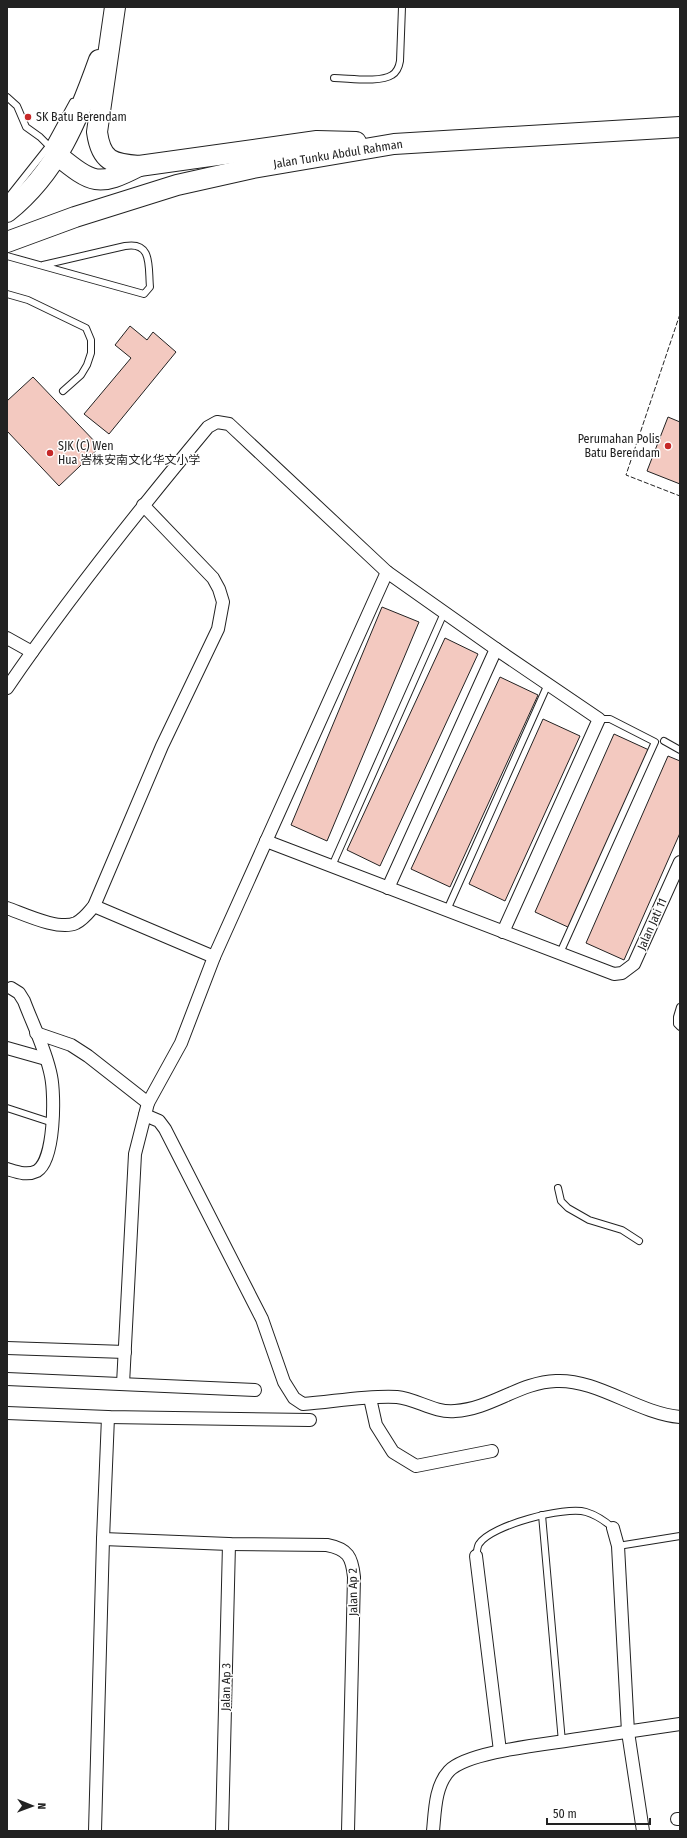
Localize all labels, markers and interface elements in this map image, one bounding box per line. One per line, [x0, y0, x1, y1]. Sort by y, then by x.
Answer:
place label: SK Batu Berendam [36, 110, 127, 124]
marker: SK Batu Berendam [23, 112, 33, 122]
street label: Jalan Tunku Abdul Rahman [272, 137, 404, 171]
place label: Perumahan Polis Batu Berendam [578, 432, 660, 460]
place label: SJK (C) Wen Hua 峇株安南文化华文小学 [58, 439, 200, 467]
marker: Perumahan Polis Batu Berendam [663, 441, 673, 451]
marker: SJK (C) Wen Hua 峇株安南文化华文小学 [45, 448, 55, 458]
street label: Jalan Jati 11 [634, 896, 670, 952]
street label: Jalan Ap 2 [346, 1568, 360, 1616]
street label: Jalan Ap 3 [219, 1663, 233, 1711]
north arrow [12, 1786, 52, 1826]
scale bar [547, 1800, 650, 1826]
text: N [35, 1803, 48, 1810]
text: 50 m [553, 1807, 577, 1821]

